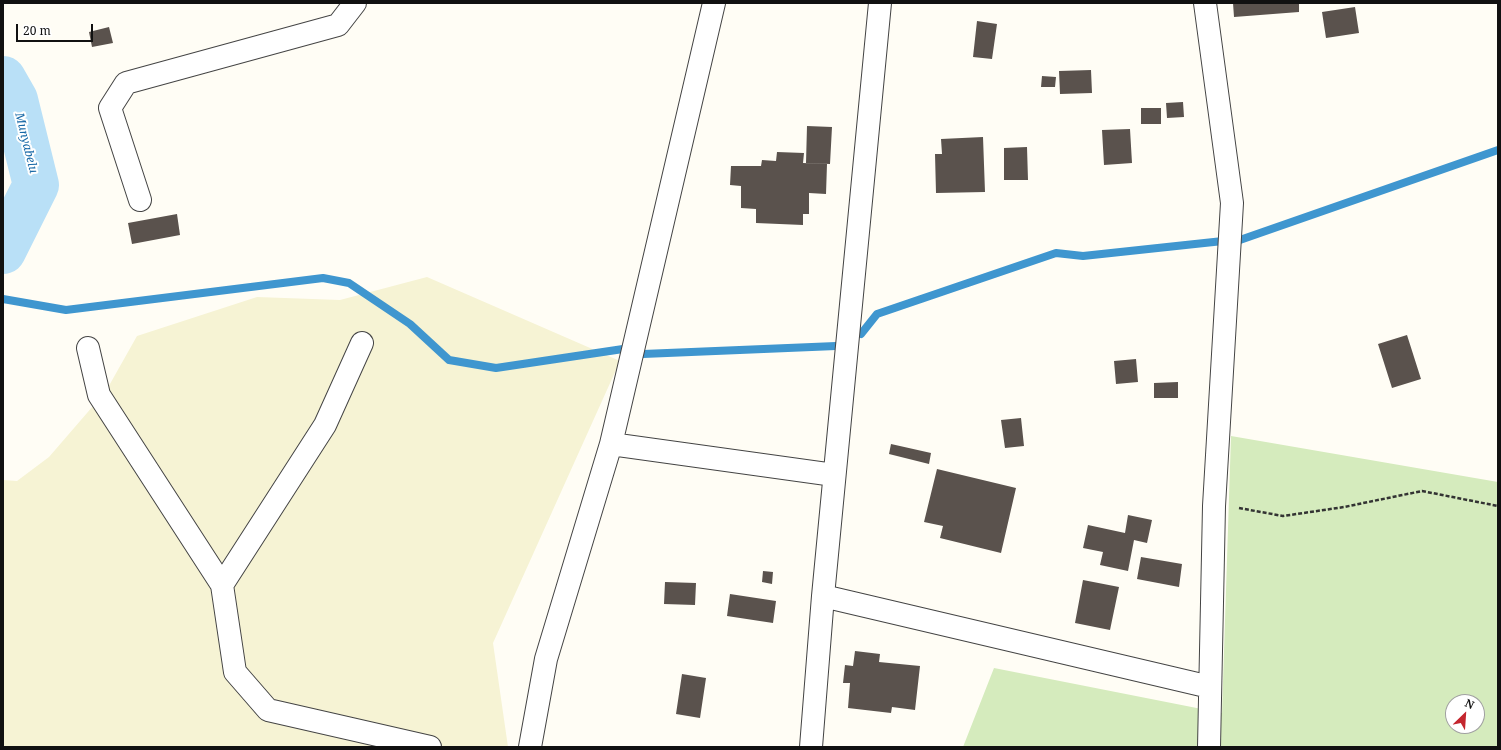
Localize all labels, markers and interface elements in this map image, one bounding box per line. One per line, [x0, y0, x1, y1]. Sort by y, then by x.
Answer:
scale bar [18, 16, 95, 42]
text: 20 m [23, 22, 51, 39]
water label: Munyabelu [11, 111, 41, 175]
north arrow [1445, 694, 1485, 734]
text: N [1463, 695, 1477, 712]

